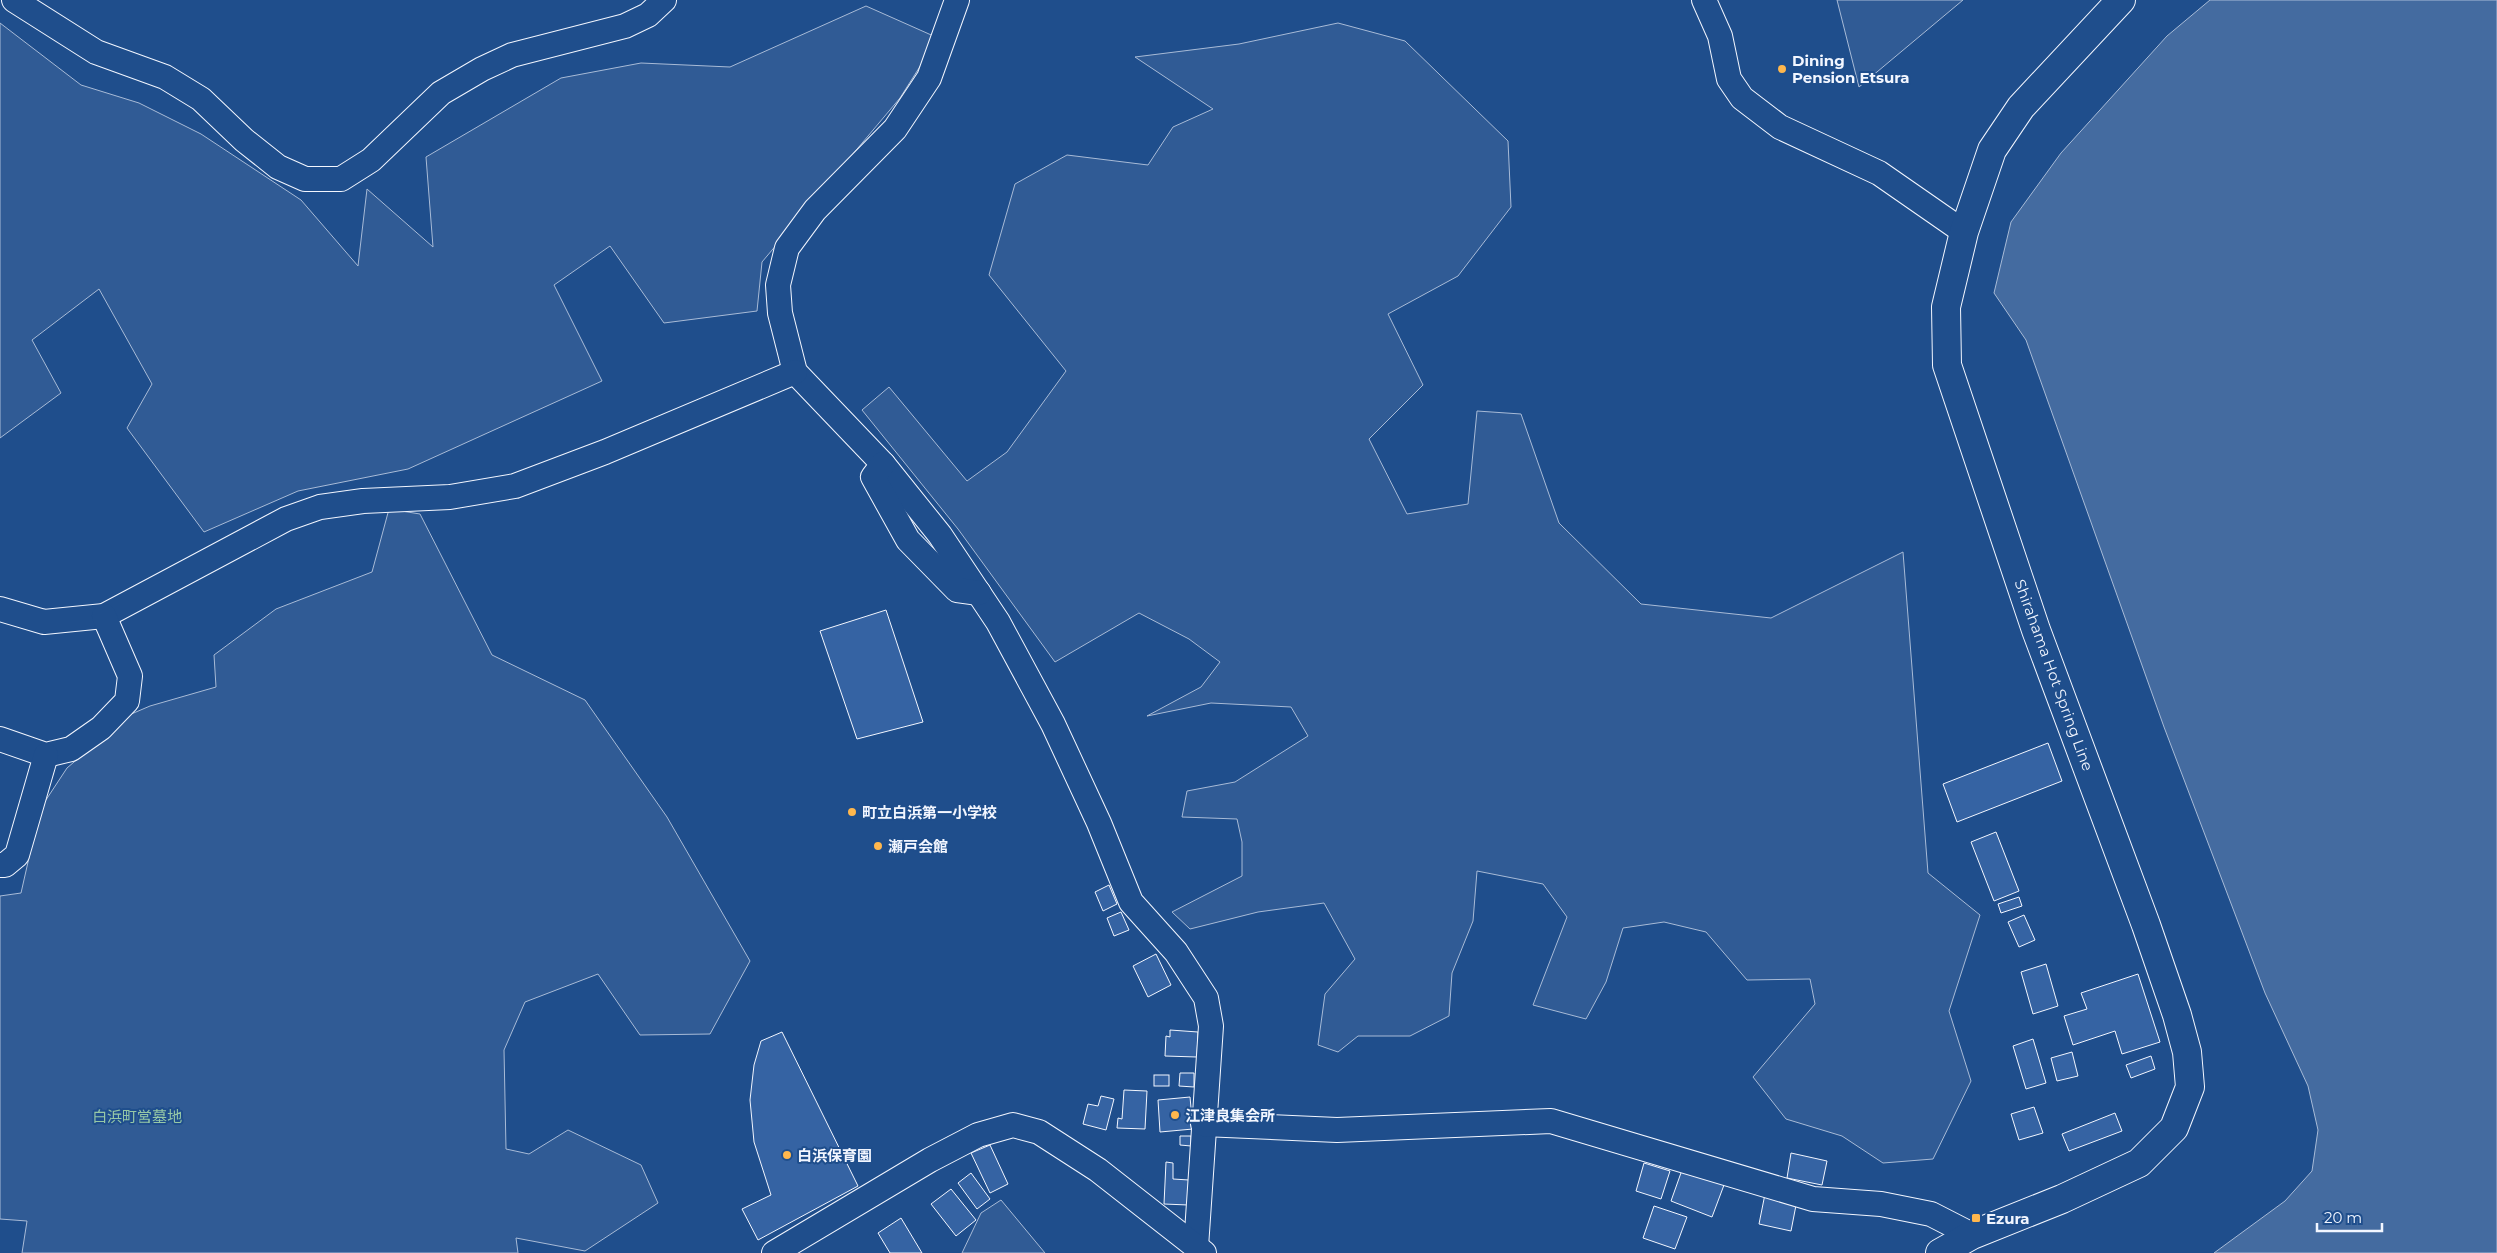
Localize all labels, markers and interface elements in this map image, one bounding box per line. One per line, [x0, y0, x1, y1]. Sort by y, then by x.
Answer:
place label: Dining Pension Etsura [1792, 51, 1909, 87]
marker: Dining Pension Etsura [1776, 63, 1788, 75]
street label: Shirahama Hot Spring Line [2010, 577, 2098, 773]
place label: 町立白浜第一小学校 [862, 803, 997, 822]
marker: 町立白浜第一小学校 [846, 806, 858, 818]
place label: 瀬戸会館 [888, 837, 948, 856]
marker: 瀬戸会館 [872, 840, 884, 852]
place label: 江津良集会所 [1185, 1106, 1275, 1125]
park label: 白浜町営墓地 [92, 1107, 182, 1126]
marker: 江津良集会所 [1169, 1109, 1181, 1121]
place label: 白浜保育園 [797, 1146, 872, 1165]
marker: 白浜保育園 [781, 1149, 793, 1161]
scale bar [2317, 1200, 2382, 1232]
text: 20 m [2324, 1208, 2362, 1227]
place label: Ezura [1986, 1209, 2030, 1228]
marker: Ezura [1970, 1212, 1982, 1224]

